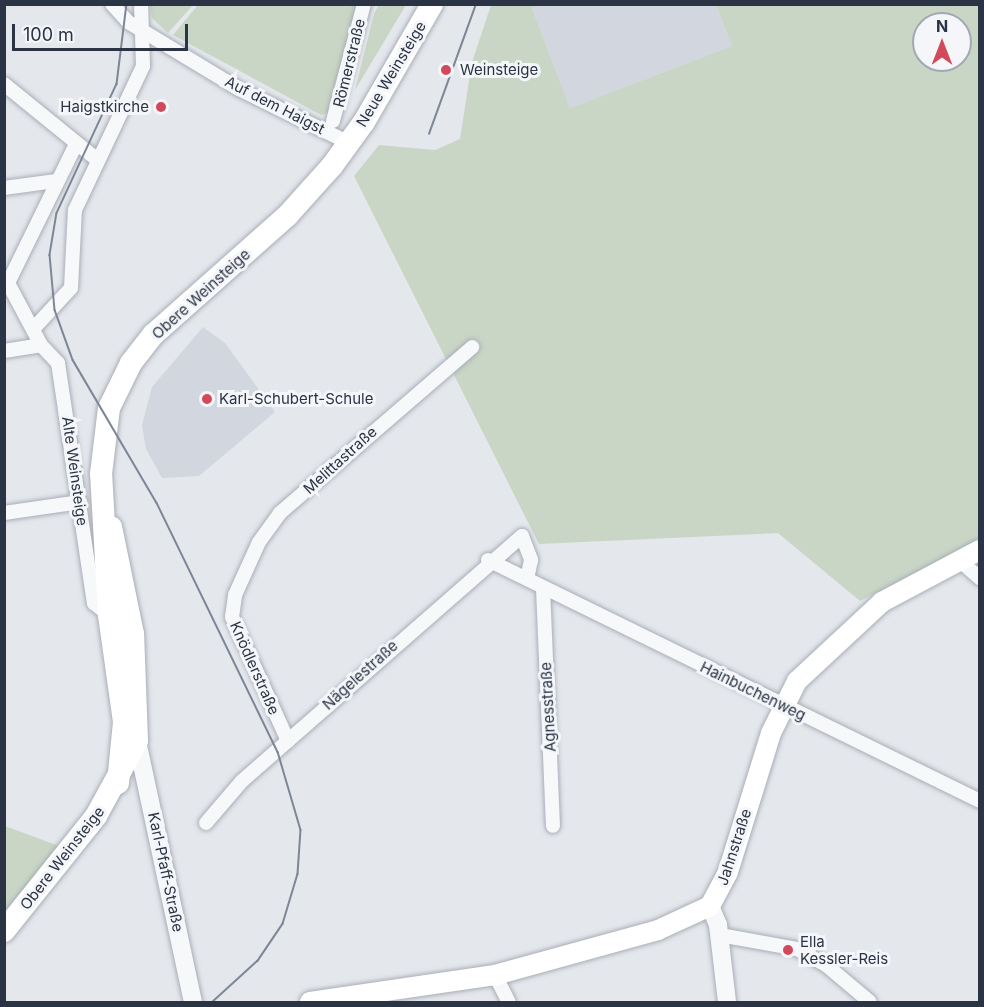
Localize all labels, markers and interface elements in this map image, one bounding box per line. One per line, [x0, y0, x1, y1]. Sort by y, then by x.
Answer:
scale bar [15, 12, 190, 50]
north arrow [912, 12, 972, 72]
text: N [936, 16, 948, 36]
street label: Römerstraße [329, 17, 369, 109]
street label: Neue Weinsteige [352, 18, 430, 130]
text: 100 m [23, 24, 74, 45]
marker: Weinsteige [437, 61, 455, 79]
place label: Weinsteige [460, 61, 538, 79]
street label: Auf dem Haigst [222, 72, 328, 138]
place label: Haigstkirche [60, 98, 149, 116]
marker: Haigstkirche [154, 100, 168, 114]
street label: Obere Weinsteige [148, 245, 254, 343]
place label: Karl-Schubert-Schule [219, 390, 373, 408]
marker: Karl-Schubert-Schule [200, 392, 214, 406]
street label: Alte Weinsteige [58, 415, 92, 527]
street label: Melittastraße [300, 422, 380, 498]
street label: Knödlerstraße [226, 619, 284, 717]
street label: Nägelestraße [319, 637, 401, 713]
street label: Hainbuchenweg [697, 658, 809, 724]
street label: Agnesstraße [537, 662, 559, 752]
street label: Obere Weinsteige [16, 803, 108, 913]
street label: Jahnstraße [713, 806, 755, 888]
street label: Karl-Pfaff-Straße [145, 811, 187, 933]
place label: Ella Kessler-Reis [800, 932, 888, 967]
marker: Ella Kessler-Reis [781, 943, 795, 957]

